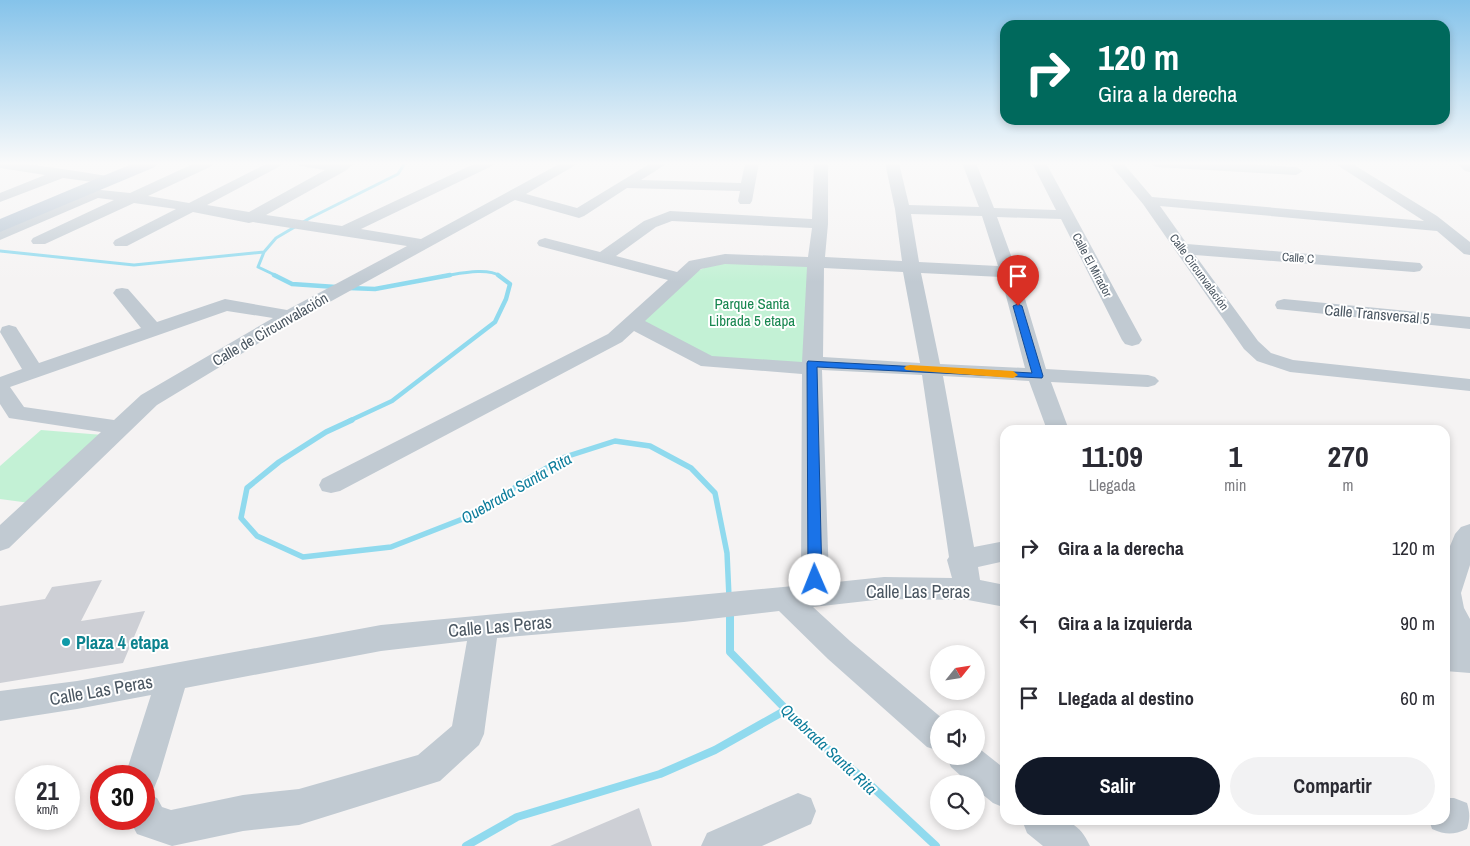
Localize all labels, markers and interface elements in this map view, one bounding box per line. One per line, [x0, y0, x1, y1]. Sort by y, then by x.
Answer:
text: 120 m [1098, 34, 1179, 81]
icon: right [1015, 40, 1080, 105]
text: Gira a la derecha [1098, 79, 1237, 109]
street label: Calle El Mirador [1068, 230, 1116, 301]
street label: Calle Circunvalación [1166, 231, 1232, 313]
street label: Calle C [1281, 249, 1315, 267]
pin [997, 255, 1039, 306]
icon: arrive [1004, 262, 1032, 290]
street label: Calle de Circunvalación [208, 287, 332, 371]
park label: Parque Santa Librada 5 etapa [709, 293, 795, 331]
street label: Calle Transversal 5 [1324, 299, 1431, 329]
text: 11:09 [1081, 436, 1143, 476]
text: 1 [1228, 436, 1242, 476]
text: 270 [1328, 436, 1369, 476]
water label: Quebrada Santa Rita [457, 447, 575, 529]
text: Llegada [1089, 474, 1136, 496]
text: min [1224, 474, 1246, 496]
text: m [1343, 474, 1354, 496]
icon: right [1015, 534, 1043, 562]
text: Gira a la derecha [1058, 535, 1184, 561]
text: 120 m [1392, 535, 1435, 561]
position arrow [788, 553, 840, 605]
street label: Calle Las Peras [866, 579, 970, 604]
street label: Calle Las Peras [447, 609, 553, 643]
icon: left [1015, 609, 1043, 637]
text: Gira a la izquierda [1058, 610, 1192, 636]
text: 90 m [1400, 610, 1435, 636]
place label: Plaza 4 etapa [76, 630, 170, 655]
marker: Plaza 4 etapa [60, 636, 72, 648]
north arrow [930, 645, 985, 700]
map controls [930, 645, 985, 830]
street label: Calle Las Peras [48, 669, 154, 711]
icon: arrive [1015, 684, 1043, 712]
text: Llegada al destino [1058, 685, 1194, 711]
text: 60 m [1400, 685, 1435, 711]
water label: Quebrada Santa Rita [776, 699, 882, 799]
button: sound [930, 710, 985, 765]
button: Salir [1015, 757, 1220, 815]
button: Compartir [1230, 757, 1435, 815]
speed limit sign: 30 [90, 765, 155, 830]
text: 21 [36, 774, 59, 808]
button: search [930, 775, 985, 830]
text: km/h [37, 802, 58, 818]

